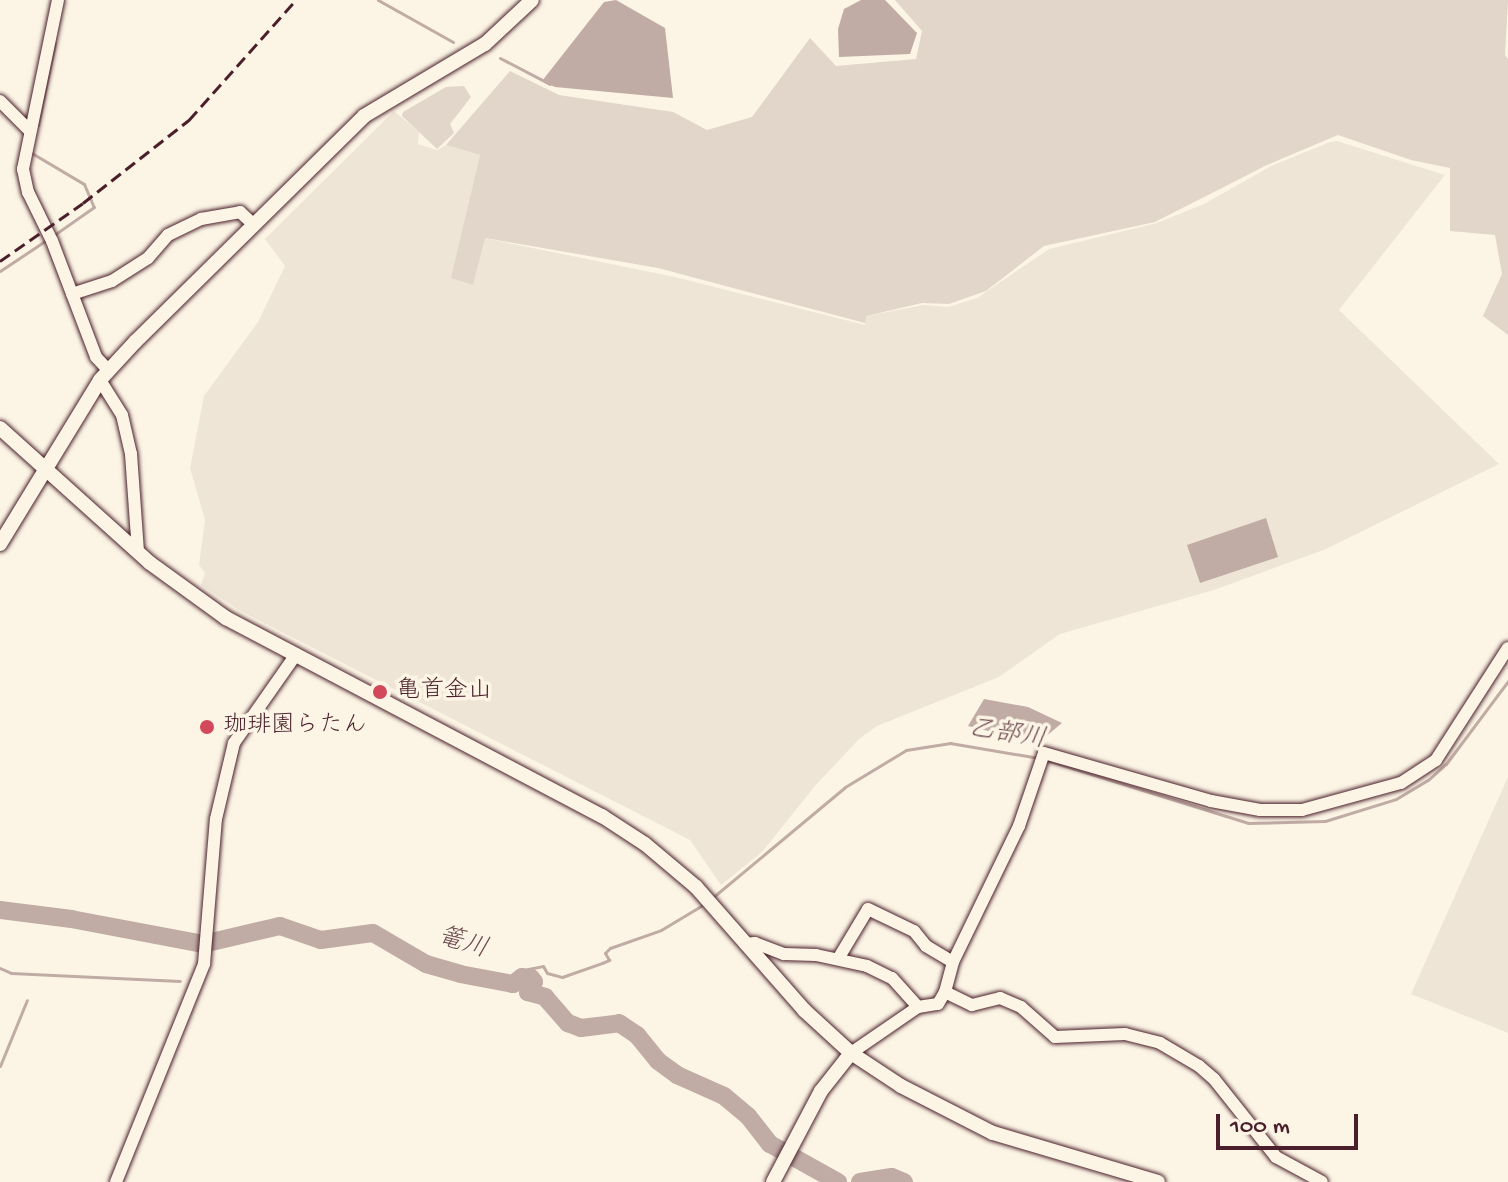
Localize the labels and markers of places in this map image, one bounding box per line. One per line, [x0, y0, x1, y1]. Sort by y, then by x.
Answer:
place label: 亀首金山 [396, 678, 492, 706]
marker: 亀首金山 [371, 683, 389, 701]
place label: 珈琲園らたん [223, 713, 367, 741]
marker: 珈琲園らたん [198, 718, 216, 736]

